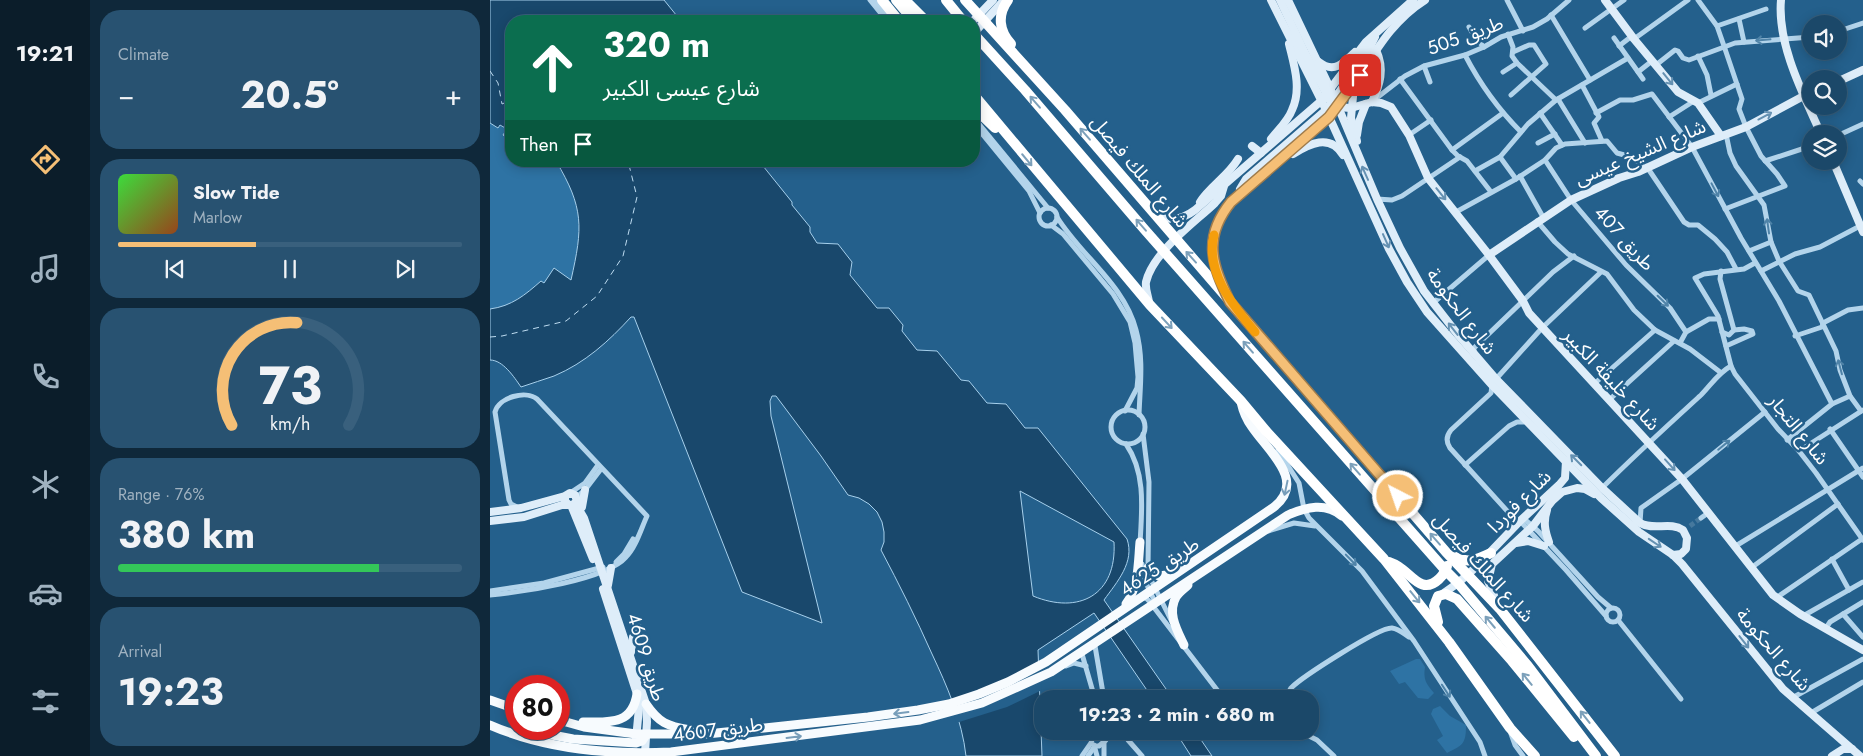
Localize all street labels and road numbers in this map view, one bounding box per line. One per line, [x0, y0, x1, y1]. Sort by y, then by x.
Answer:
street label: طريق 505 [1423, 9, 1507, 62]
street label: شارع الملك فيصل [1084, 109, 1195, 233]
street label: شارع الشيخ عيسى [1570, 113, 1710, 193]
street label: طريق 407 [1588, 200, 1661, 277]
street label: شارع الحكومة [1420, 262, 1503, 360]
street label: شارع خليفة الكبير [1556, 321, 1666, 437]
street label: شارع التجار [1761, 387, 1835, 470]
street label: شارع فوردا [1481, 463, 1557, 539]
street label: شارع الملك فيصل [1427, 506, 1540, 628]
street label: طريق 4625 [1114, 530, 1205, 602]
street label: شارع الحكومة [1730, 602, 1817, 697]
street label: طريق 4609 [620, 610, 673, 705]
street label: طريق 4607 [672, 711, 764, 748]

